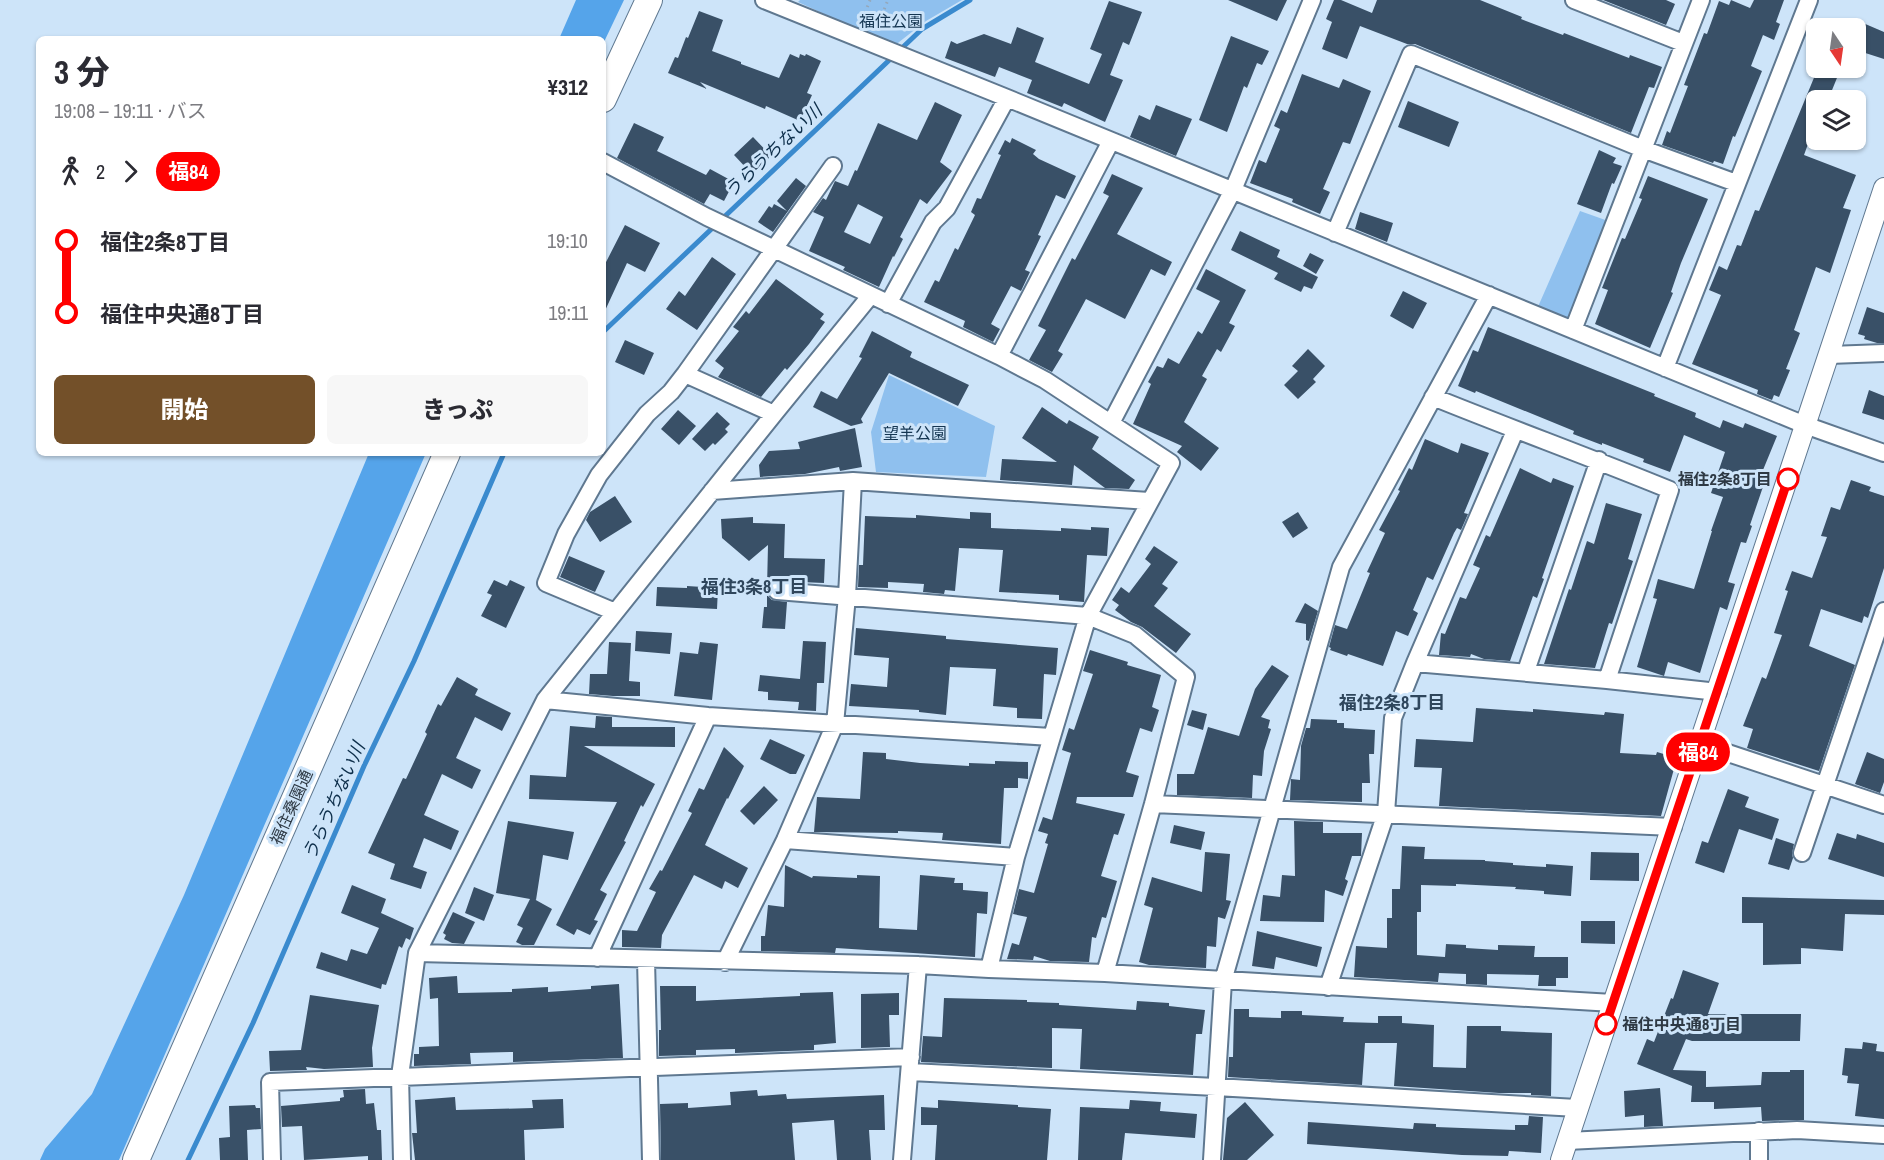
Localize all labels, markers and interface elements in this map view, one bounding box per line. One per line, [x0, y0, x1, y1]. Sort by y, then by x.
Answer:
park label: 福住公園 [859, 10, 923, 32]
north arrow [1806, 18, 1866, 78]
map controls [1806, 18, 1866, 150]
text: 3 分 [54, 50, 110, 94]
text: ¥312 [548, 72, 588, 102]
button: layers [1806, 90, 1866, 150]
text: 19:08 – 19:11 · バス [54, 97, 207, 124]
water label: うらうちない川 [718, 97, 829, 203]
icon: walk [54, 155, 87, 188]
icon: forward [114, 155, 147, 188]
text: 福84 [168, 157, 208, 186]
text: 2 [96, 158, 105, 185]
text: 福住2条8丁目 [100, 227, 230, 257]
text: 19:10 [547, 227, 588, 254]
text: 福住中央通8丁目 [100, 299, 264, 329]
text: 19:11 [548, 299, 588, 326]
button: 開始 [54, 375, 315, 444]
button: きっぷ [327, 375, 588, 444]
park label: 望羊公園 [883, 422, 947, 444]
place label: 福住2条8丁目 [1677, 468, 1772, 490]
marker: 福住2条8丁目 [1777, 468, 1799, 490]
district label: 福住3条8丁目 [701, 574, 807, 599]
district label: 福住2条8丁目 [1339, 690, 1445, 715]
line badge: 福84 [1664, 732, 1732, 771]
water label: うらうちない川 [296, 736, 371, 863]
text: 福84 [1678, 738, 1718, 767]
street label: 福住桑園通 [265, 766, 317, 848]
marker: 福住中央通8丁目 [1595, 1013, 1617, 1035]
place label: 福住中央通8丁目 [1622, 1013, 1741, 1035]

